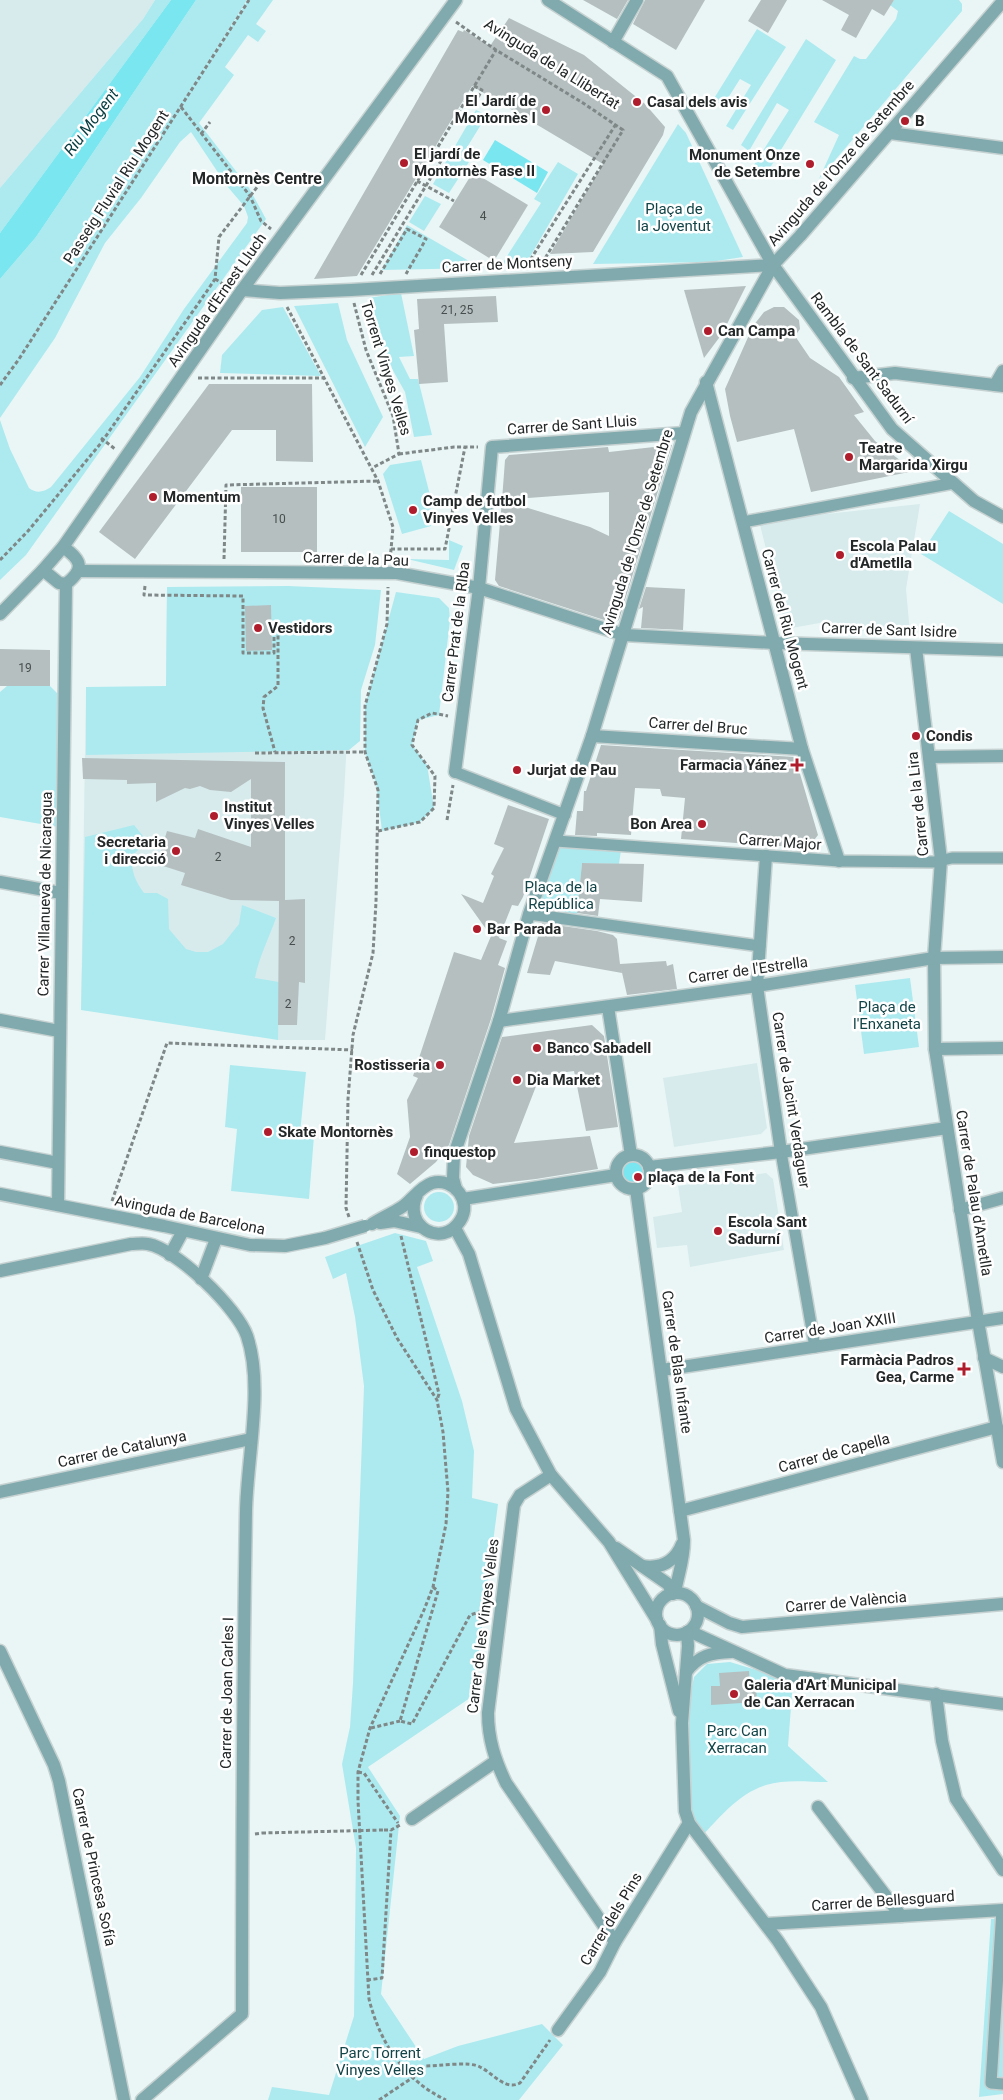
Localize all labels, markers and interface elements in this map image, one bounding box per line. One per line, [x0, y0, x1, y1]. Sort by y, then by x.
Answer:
street label: Avinguda de la Llibertat [481, 15, 623, 113]
street label: Avinguda de l'Onze de Setembre [764, 76, 918, 250]
water label: Riu Mogent [60, 84, 123, 159]
place label: El Jardí de Montornès I [455, 92, 536, 127]
place label: Casal dels avis [647, 93, 748, 111]
marker: Casal dels avis [631, 96, 643, 108]
marker: El Jardí de Montornès I [540, 104, 552, 116]
street label: Passeig Fluvial Riu Mogent [60, 107, 172, 267]
place label: B [915, 112, 925, 130]
marker: B [899, 115, 911, 127]
place label: El jardí de Montornès Fase II [414, 145, 535, 180]
place label: Monument Onze de Setembre [689, 146, 800, 181]
marker: El jardí de Montornès Fase II [398, 157, 410, 169]
marker: Monument Onze de Setembre [804, 158, 816, 170]
district label: Montornès Centre [192, 169, 322, 188]
park label: Plaça de la Joventut [637, 200, 711, 235]
house number: 4 [480, 209, 487, 223]
street label: Avinguda d'Ernest Lluch [164, 230, 270, 370]
street label: Carrer de Montseny [441, 252, 573, 276]
street label: Rambla de Sant Sadurní [807, 289, 918, 428]
street label: Torrent Vinyes Velles [357, 299, 415, 437]
house number: 21, 25 [441, 303, 473, 317]
place label: Can Campa [718, 322, 795, 340]
marker: Can Campa [702, 325, 714, 337]
street label: Carrer de Sant Lluis [506, 411, 638, 439]
street label: Avinguda de l'Onze de Setembre [597, 427, 677, 637]
place label: Teatre Margarida Xirgu [859, 439, 968, 474]
marker: Teatre Margarida Xirgu [843, 451, 855, 463]
place label: Momentum [163, 488, 241, 506]
marker: Momentum [147, 491, 159, 503]
place label: Camp de futbol Vinyes Velles [423, 492, 526, 527]
marker: Camp de futbol Vinyes Velles [407, 504, 419, 516]
house number: 10 [272, 512, 286, 526]
place label: Escola Palau d'Ametlla [850, 537, 936, 572]
street label: Carrer del Riu Mogent [758, 547, 812, 691]
street label: Carrer de la Pau [303, 548, 409, 570]
marker: Escola Palau d'Ametlla [834, 549, 846, 561]
street label: Carrer Prat de la RIba [438, 561, 474, 703]
place label: Vestidors [268, 619, 333, 637]
street label: Carrer de Sant Isidre [821, 619, 957, 641]
marker: Vestidors [252, 622, 264, 634]
house number: 19 [18, 661, 32, 675]
street label: Carrer del Bruc [648, 714, 748, 738]
place label: Condis [926, 727, 973, 745]
marker: Condis [910, 730, 922, 742]
street label: Carrer de la Lira [904, 751, 932, 857]
place label: Farmacia Yáñez [680, 756, 787, 774]
marker: Farmacia Yáñez [791, 759, 803, 771]
place label: Jurjat de Pau [527, 761, 616, 779]
marker: Jurjat de Pau [511, 764, 523, 776]
street label: Carrer Villanueva de Nicaragua [34, 791, 56, 997]
place label: Institut Vinyes Velles [224, 798, 315, 833]
marker: Institut Vinyes Velles [208, 810, 220, 822]
place label: Bon Area [630, 815, 692, 833]
marker: Bon Area [696, 818, 708, 830]
street label: Carrer Major [738, 830, 822, 854]
place label: Secretaria i direcció [97, 833, 166, 868]
marker: Secretaria i direcció [170, 845, 182, 857]
house number: 2 [215, 850, 222, 864]
park label: Plaça de la República [525, 878, 597, 913]
place label: Bar Parada [487, 920, 561, 938]
marker: Bar Parada [471, 923, 483, 935]
house number: 2 [289, 934, 296, 948]
street label: Carrer de l'Estrella [687, 953, 809, 987]
house number: 2 [285, 997, 292, 1011]
park label: Plaça de l'Enxaneta [853, 998, 921, 1033]
street label: Carrer de Jacint Verdaguer [768, 1011, 814, 1189]
place label: Banco Sabadell [547, 1039, 651, 1057]
marker: Banco Sabadell [531, 1042, 543, 1054]
place label: Rostisseria [354, 1056, 430, 1074]
marker: Rostisseria [434, 1059, 446, 1071]
place label: Dia Market [527, 1071, 600, 1089]
marker: Dia Market [511, 1074, 523, 1086]
street label: Carrer de Palau d'Ametlla [952, 1109, 996, 1277]
place label: Skate Montornès [278, 1123, 394, 1141]
marker: Skate Montornès [262, 1126, 274, 1138]
place label: finquestop [424, 1143, 496, 1161]
marker: finquestop [408, 1146, 420, 1158]
place label: plaça de la Font [648, 1168, 754, 1186]
marker: plaça de la Font [632, 1171, 644, 1183]
street label: Avinguda de Barcelona [113, 1192, 267, 1238]
place label: Escola Sant Sadurní [728, 1213, 807, 1248]
marker: Escola Sant Sadurní [712, 1225, 724, 1237]
street label: Carrer de Blas Infante [658, 1289, 696, 1435]
street label: Carrer de Joan XXIII [763, 1309, 897, 1347]
place label: Farmàcia Padros Gea, Carme [840, 1351, 954, 1386]
marker: Farmàcia Padros Gea, Carme [958, 1363, 970, 1375]
street label: Carrer de Catalunya [56, 1427, 188, 1471]
street label: Carrer de Capella [776, 1429, 892, 1477]
street label: Carrer de les Vinyes Velles [463, 1538, 503, 1714]
street label: Carrer de València [785, 1588, 907, 1616]
street label: Carrer de Joan Carles I [217, 1617, 237, 1769]
place label: Galeria d'Art Municipal de Can Xerracan [744, 1676, 896, 1711]
marker: Galeria d'Art Municipal de Can Xerracan [728, 1688, 740, 1700]
park label: Parc Can Xerracan [707, 1722, 767, 1757]
street label: Carrer de Princesa Sofía [68, 1786, 120, 1948]
street label: Carrer dels Pins [576, 1869, 646, 1969]
street label: Carrer de Bellesguard [811, 1887, 955, 1915]
park label: Parc Torrent Vinyes Velles [336, 2044, 424, 2079]

